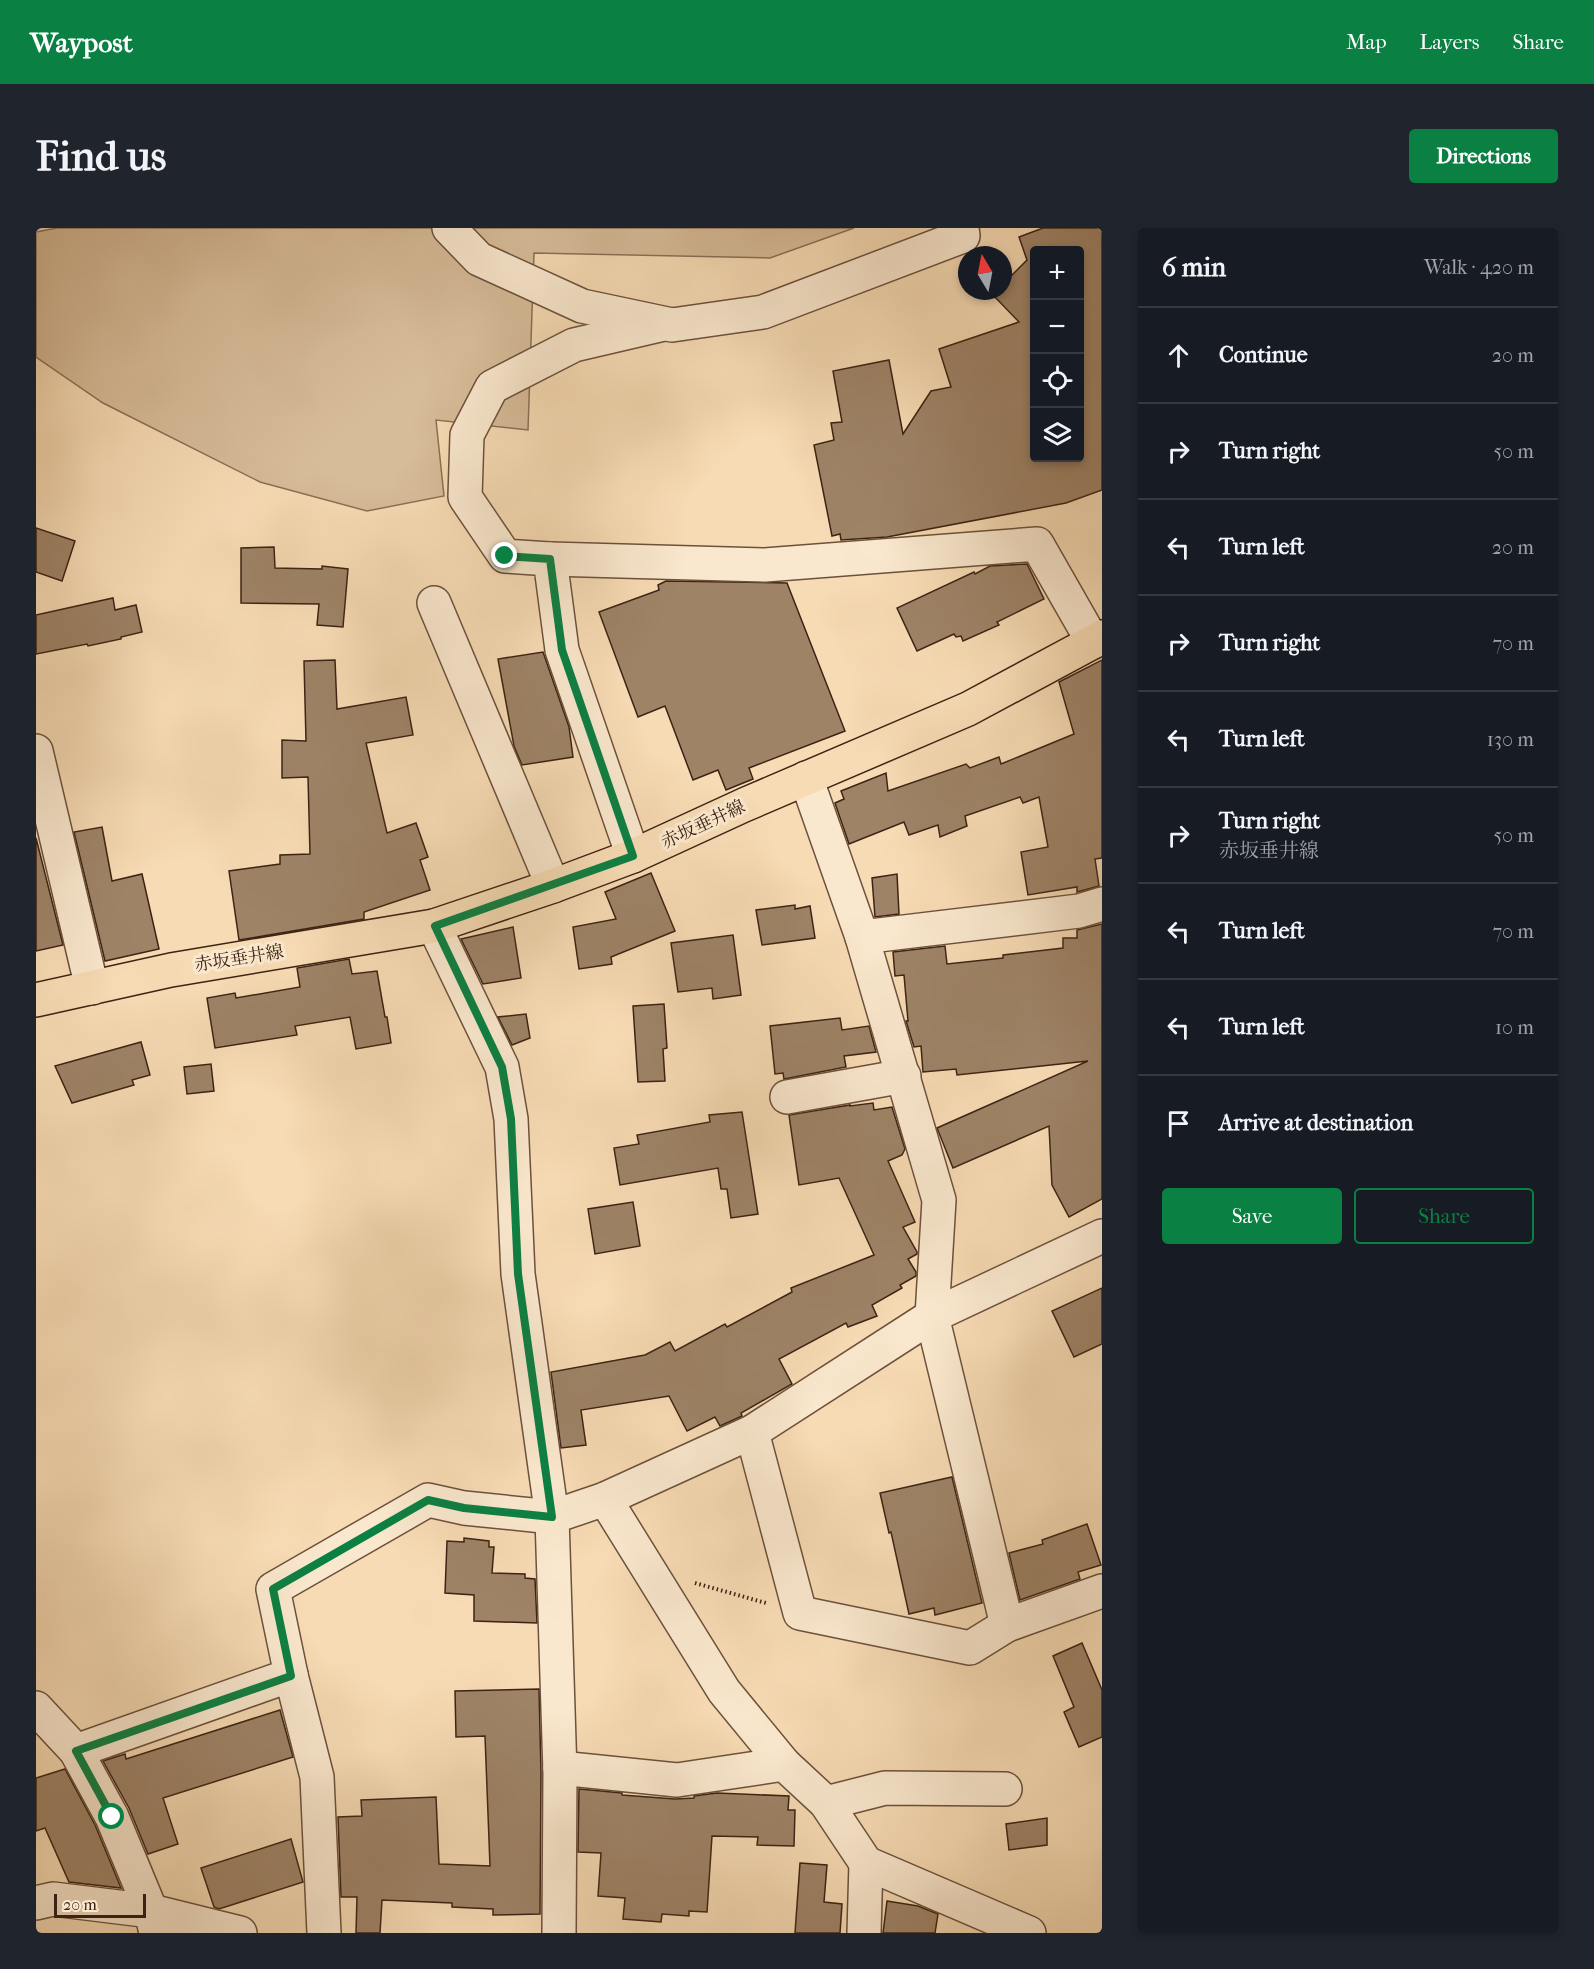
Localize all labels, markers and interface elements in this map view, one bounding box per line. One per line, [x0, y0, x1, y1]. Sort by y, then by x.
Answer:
text: Waypost [30, 26, 133, 59]
text: Map [1346, 30, 1387, 54]
text: Layers [1420, 30, 1479, 54]
text: Share [1512, 30, 1564, 54]
button: Directions [1409, 129, 1558, 183]
text: Find us [36, 132, 166, 181]
north arrow [958, 246, 1012, 300]
map controls [1030, 246, 1084, 462]
button: + [1030, 246, 1084, 300]
text: 6 min [1162, 252, 1226, 283]
text: Walk · 420 m [1424, 256, 1534, 279]
button: − [1030, 300, 1084, 354]
icon: ahead [1162, 339, 1195, 372]
text: Continue [1219, 342, 1308, 368]
text: 20 m [1492, 344, 1534, 367]
button: locate [1030, 354, 1084, 408]
button: layers [1030, 408, 1084, 462]
icon: right [1162, 435, 1195, 468]
text: Turn right [1219, 438, 1320, 464]
text: 50 m [1493, 440, 1534, 463]
icon: left [1162, 531, 1195, 564]
text: Turn left [1219, 534, 1305, 560]
text: 20 m [1492, 536, 1534, 559]
route end [491, 542, 517, 568]
icon: right [1162, 627, 1195, 660]
text: Turn right [1219, 630, 1320, 656]
text: 70 m [1492, 632, 1534, 655]
icon: left [1162, 723, 1195, 756]
text: Turn left [1219, 726, 1305, 752]
text: 130 m [1487, 728, 1534, 751]
street label: 赤坂垂井線 [658, 796, 748, 853]
text: Turn right [1219, 808, 1320, 834]
icon: right [1162, 819, 1195, 852]
text: 50 m [1493, 824, 1534, 847]
text: 赤坂垂井線 [1219, 839, 1319, 862]
icon: left [1162, 915, 1195, 948]
text: Turn left [1219, 918, 1305, 944]
text: 70 m [1492, 920, 1534, 943]
street label: 赤坂垂井線 [193, 941, 285, 976]
icon: left [1162, 1011, 1195, 1044]
text: Turn left [1219, 1014, 1305, 1040]
text: 10 m [1495, 1016, 1534, 1039]
icon: arrive [1162, 1107, 1195, 1140]
text: Arrive at destination [1219, 1110, 1413, 1136]
button: Save [1162, 1188, 1342, 1244]
button: Share [1354, 1188, 1534, 1244]
route start [98, 1803, 124, 1829]
scale bar [54, 1891, 146, 1918]
text: 20 m [63, 1895, 97, 1914]

